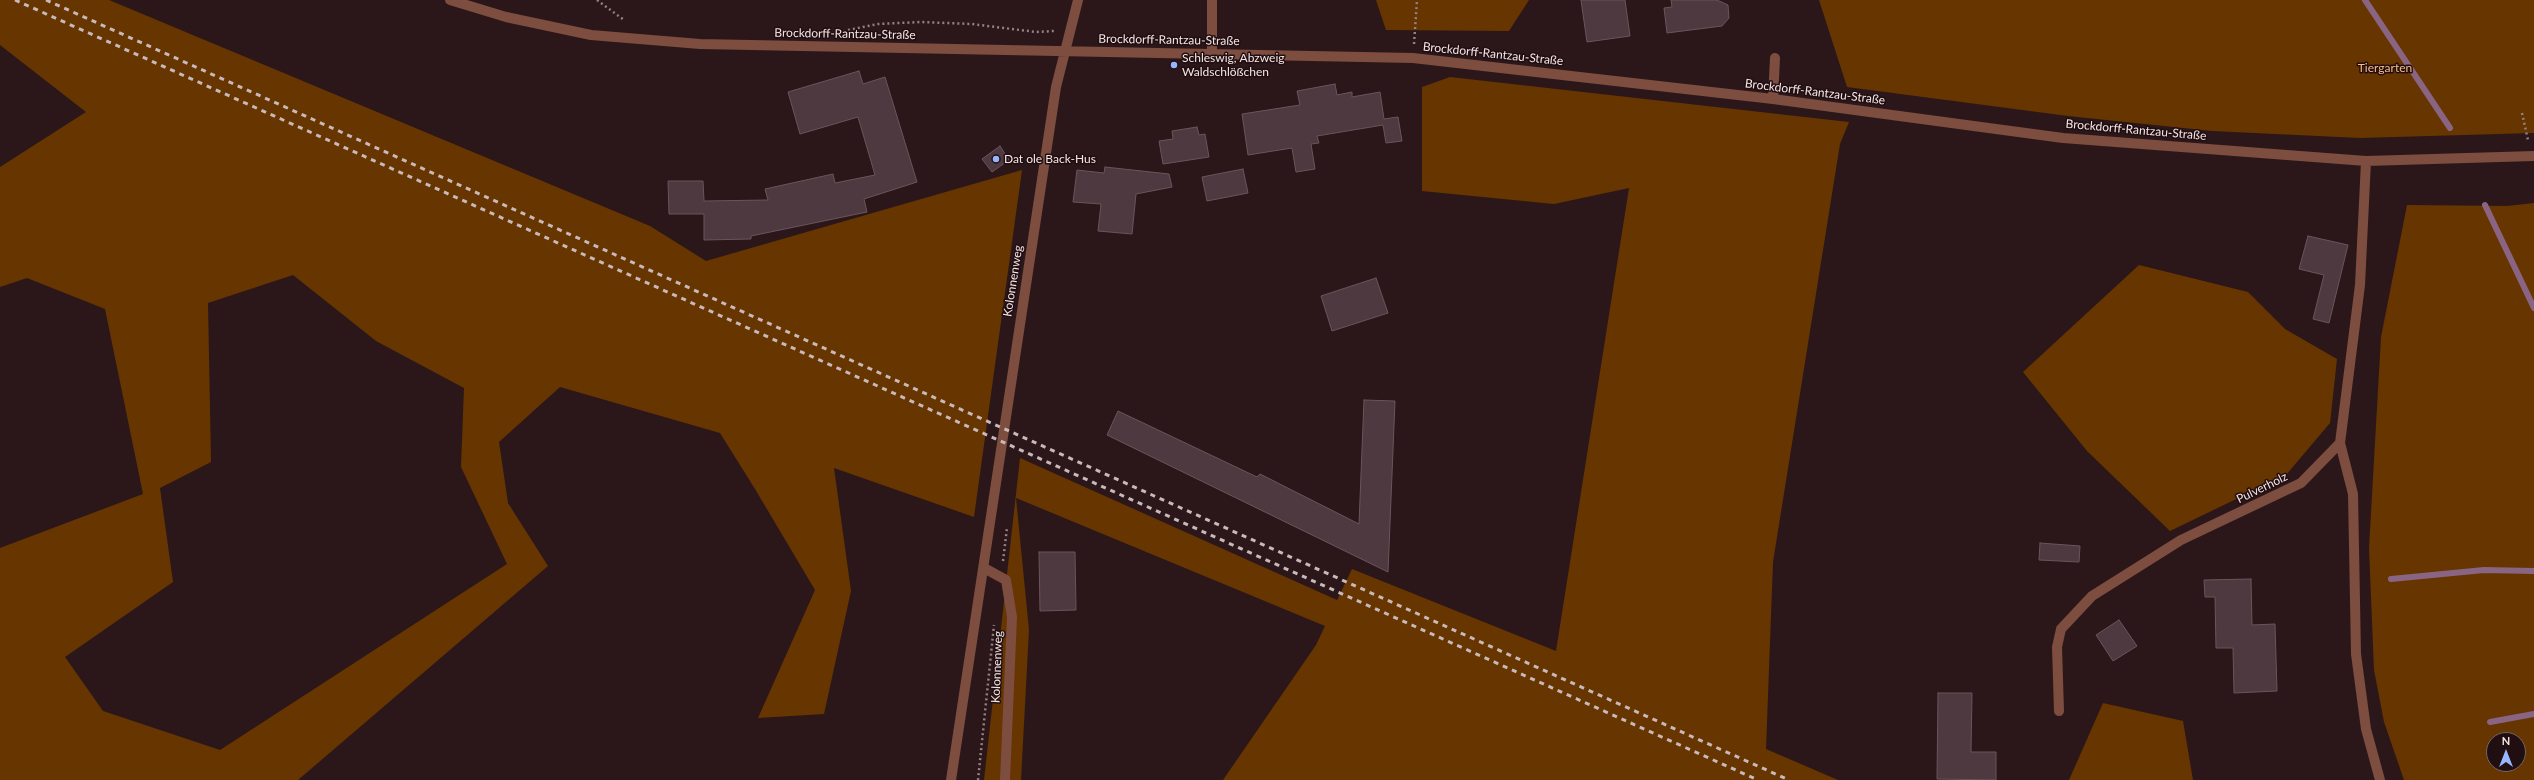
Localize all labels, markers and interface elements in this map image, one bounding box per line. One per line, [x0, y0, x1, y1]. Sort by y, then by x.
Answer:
street label: Brockdorff-Rantzau-Straße [774, 26, 916, 42]
street label: Brockdorff-Rantzau-Straße [1098, 32, 1240, 48]
street label: Brockdorff-Rantzau-Straße [1422, 39, 1564, 69]
place label: Schleswig, Abzweig Waldschlößchen [1182, 51, 1285, 79]
marker: Schleswig, Abzweig Waldschlößchen [1169, 60, 1179, 70]
park label: Tiergarten [2358, 61, 2412, 75]
street label: Brockdorff-Rantzau-Straße [1744, 76, 1886, 108]
street label: Brockdorff-Rantzau-Straße [2065, 117, 2207, 143]
place label: Dat ole Back-Hus [1004, 152, 1096, 166]
marker: Dat ole Back-Hus [991, 154, 1001, 164]
street label: Kolonnenweg [1000, 244, 1026, 318]
street label: Pulverholz [2234, 469, 2290, 507]
street label: Kolonnenweg [989, 631, 1005, 703]
north arrow [2486, 732, 2526, 772]
text: N [2502, 734, 2510, 747]

